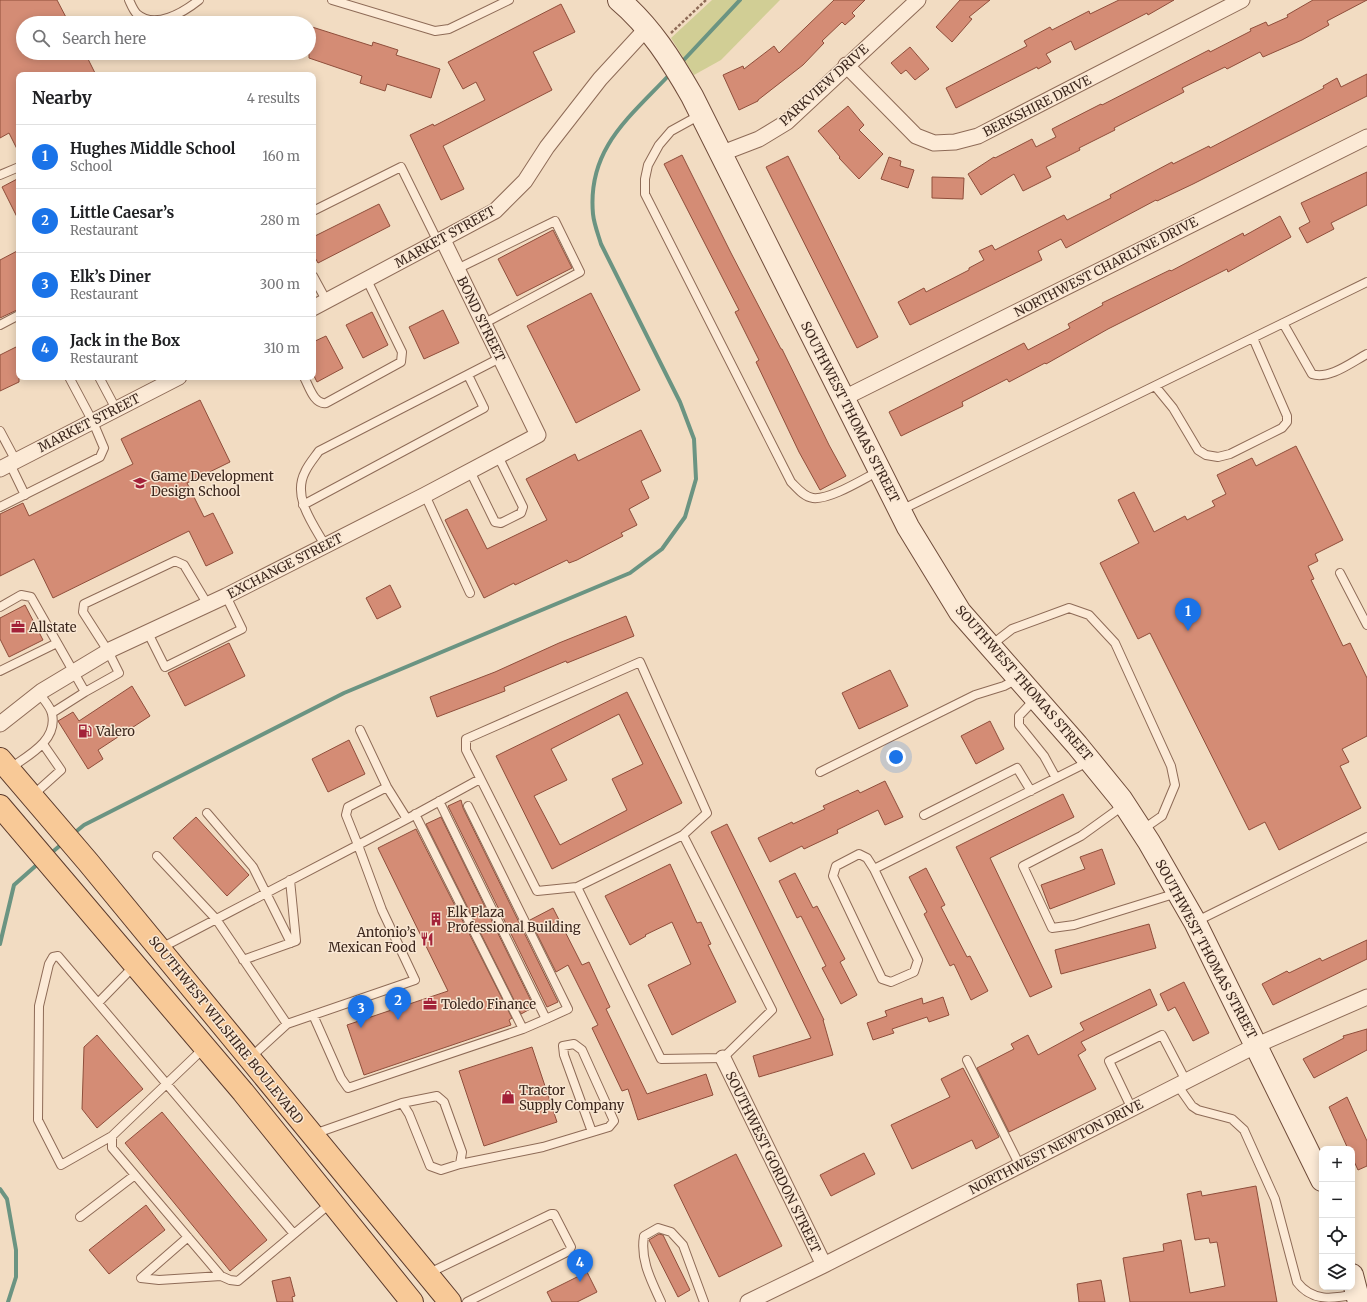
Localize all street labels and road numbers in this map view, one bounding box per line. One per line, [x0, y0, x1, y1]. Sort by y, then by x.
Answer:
street label: PARKVIEW DRIVE [776, 40, 873, 129]
street label: BERKSHIRE DRIVE [980, 71, 1095, 141]
street label: MARKET STREET [392, 202, 498, 272]
street label: NORTHWEST CHARLYNE DRIVE [1011, 213, 1201, 321]
street label: BOND STREET [453, 274, 509, 364]
street label: SOUTHWEST THOMAS STREET [797, 319, 903, 505]
street label: MARKET STREET [35, 390, 143, 456]
street label: EXCHANGE STREET [224, 530, 346, 602]
street label: SOUTHWEST THOMAS STREET [952, 602, 1096, 764]
street label: SOUTHWEST THOMAS STREET [1151, 856, 1261, 1042]
street label: SOUTHWEST WILSHIRE BOULEVARD [145, 933, 307, 1128]
street label: SOUTHWEST GORDON STREET [722, 1068, 824, 1256]
street label: NORTHWEST NEWTON DRIVE [966, 1095, 1146, 1198]

